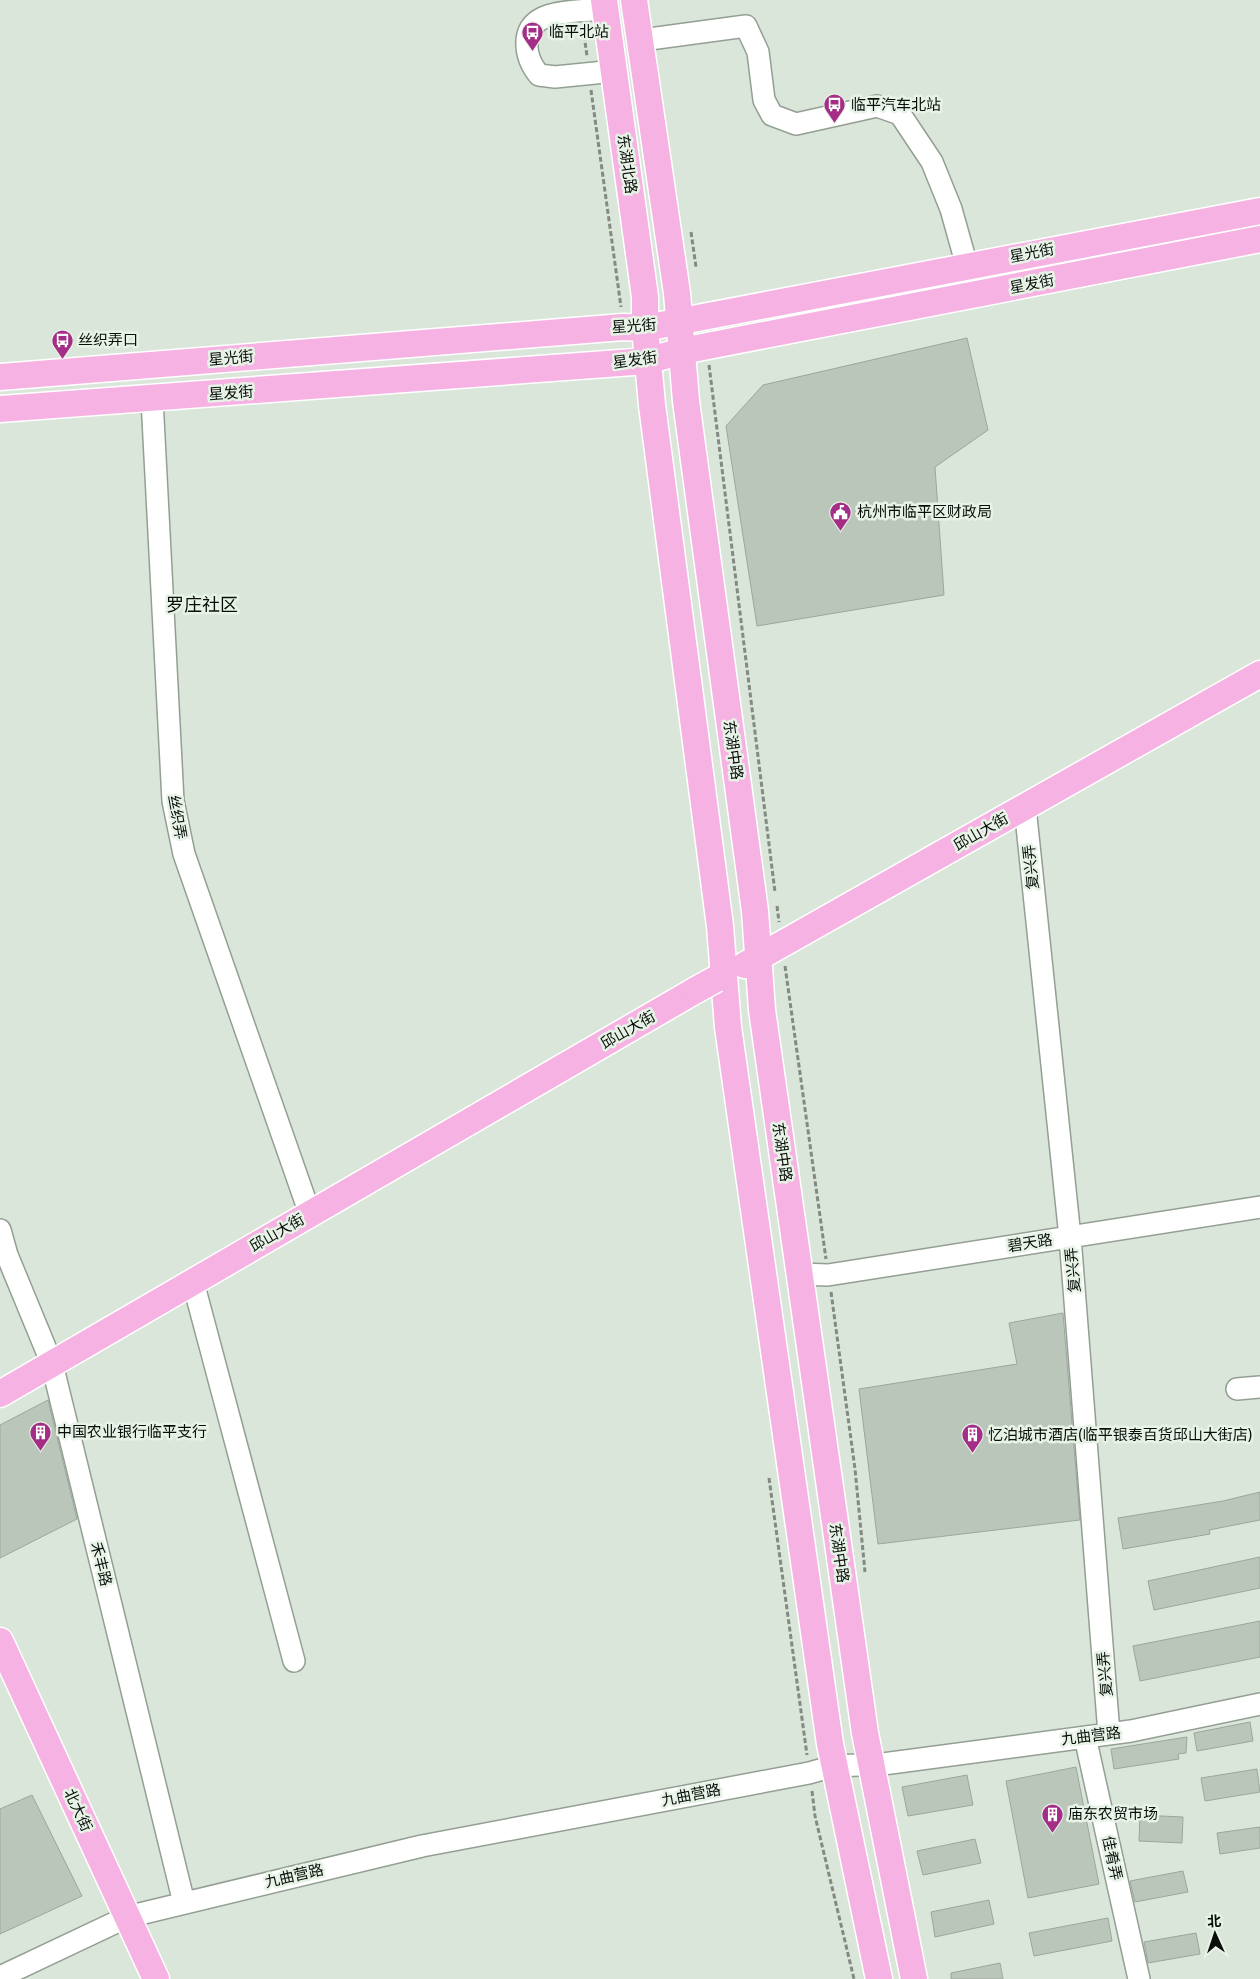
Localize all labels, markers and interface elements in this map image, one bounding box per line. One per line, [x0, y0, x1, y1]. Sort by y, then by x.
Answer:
bus stop icon: 临平北站 [521, 20, 545, 51]
place label: 临平北站 [549, 23, 609, 41]
bus stop icon: 临平汽车北站 [823, 93, 847, 124]
place label: 临平汽车北站 [851, 96, 941, 114]
street label: 东湖北路 [614, 133, 640, 195]
street label: 星光街 [1008, 240, 1056, 266]
street label: 星发街 [1008, 271, 1056, 297]
street label: 星光街 [611, 315, 657, 337]
bus stop icon: 丝织弄口 [50, 328, 74, 359]
place label: 丝织弄口 [78, 331, 138, 349]
street label: 星光街 [208, 347, 254, 369]
street label: 星发街 [611, 348, 659, 372]
street label: 星发街 [208, 382, 254, 404]
public building icon: 杭州市临平区财政局 [829, 500, 853, 531]
place label: 杭州市临平区财政局 [857, 503, 992, 521]
district label: 罗庄社区 [166, 594, 238, 616]
street label: 东湖中路 [720, 719, 746, 781]
street label: 丝织弄 [164, 793, 190, 841]
street label: 邱山大街 [951, 809, 1011, 855]
street label: 复兴弄 [1020, 844, 1042, 890]
street label: 邱山大街 [598, 1007, 658, 1053]
street label: 东湖中路 [769, 1121, 795, 1183]
street label: 邱山大街 [247, 1210, 307, 1256]
street label: 碧天路 [1006, 1231, 1054, 1255]
street label: 复兴弄 [1062, 1247, 1084, 1293]
building icon: 中国农业银行临平支行 [29, 1420, 53, 1451]
place label: 中国农业银行临平支行 [57, 1423, 207, 1441]
building icon: 忆泊城市酒店(临平银泰百货邱山大街店) [960, 1423, 984, 1454]
place label: 忆泊城市酒店(临平银泰百货邱山大街店) [988, 1426, 1252, 1444]
street label: 东湖中路 [826, 1522, 852, 1584]
street label: 禾丰路 [87, 1540, 115, 1588]
street label: 复兴弄 [1094, 1651, 1116, 1697]
street label: 九曲营路 [1060, 1723, 1122, 1749]
street label: 九曲营路 [660, 1780, 722, 1810]
street label: 北大街 [60, 1786, 96, 1834]
building icon: 庙东农贸市场 [1040, 1802, 1064, 1833]
place label: 庙东农贸市场 [1068, 1805, 1158, 1823]
street label: 佳肴弄 [1099, 1834, 1125, 1882]
street label: 九曲营路 [263, 1860, 325, 1892]
north arrow [1190, 1909, 1240, 1959]
text: 北 [1207, 1912, 1222, 1930]

